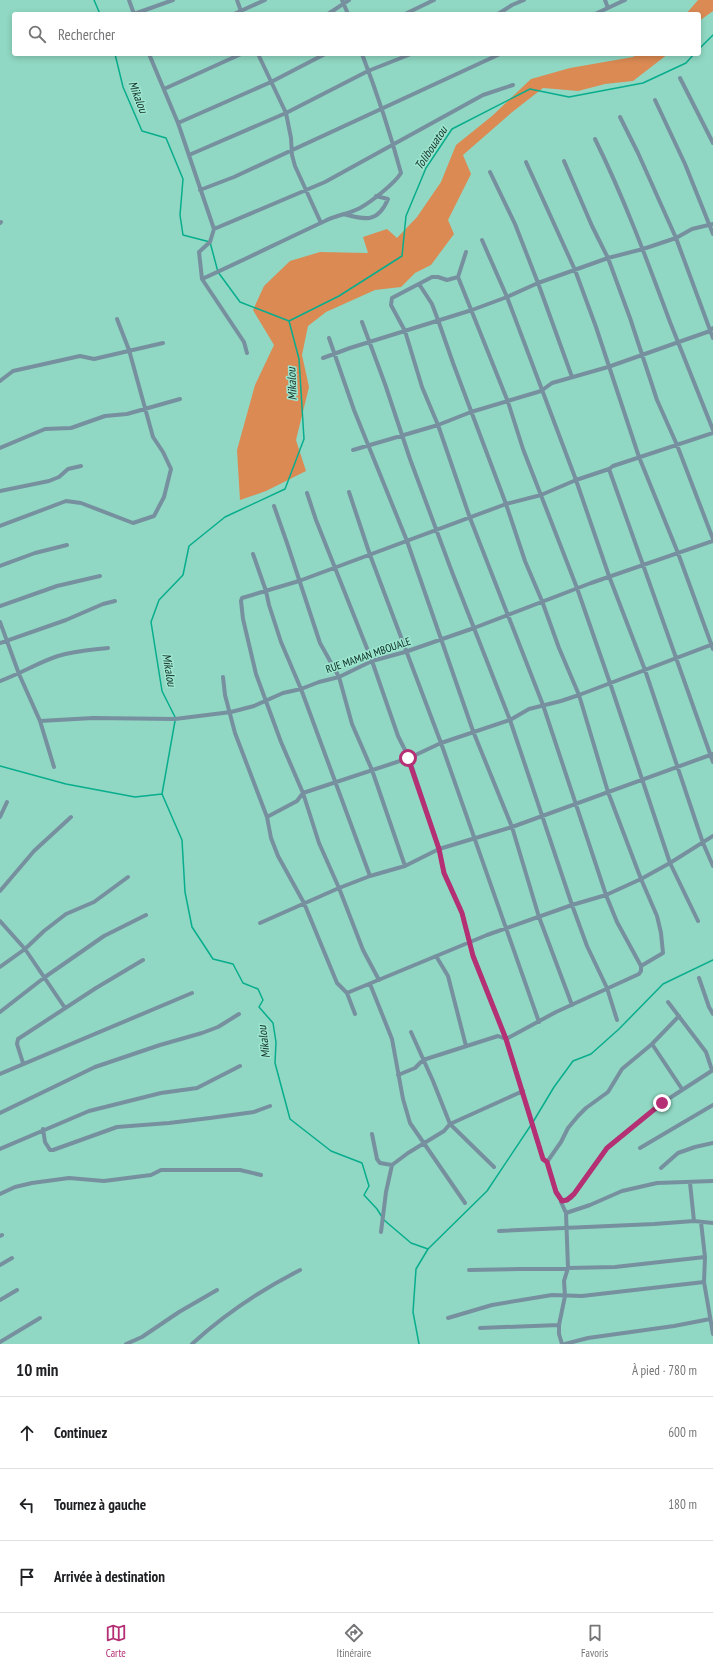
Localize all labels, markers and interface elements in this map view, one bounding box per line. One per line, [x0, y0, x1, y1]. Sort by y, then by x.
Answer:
search box [12, 12, 701, 56]
icon: search [26, 23, 48, 45]
text: Rechercher [58, 25, 115, 44]
water label: Mikalou [126, 79, 152, 116]
water label: Tolibouatou [411, 123, 451, 172]
water label: Mikalou [283, 366, 300, 401]
street label: RUE MAMAN MBOUALE [324, 634, 413, 676]
water label: Mikalou [159, 652, 180, 688]
route start [399, 749, 417, 767]
water label: Mikalou [254, 1024, 273, 1059]
route end [653, 1094, 671, 1112]
text: 10 min [16, 1359, 58, 1381]
text: À pied · 780 m [632, 1362, 697, 1379]
icon: ahead [16, 1422, 38, 1444]
text: Continuez [54, 1423, 107, 1442]
text: 600 m [668, 1424, 697, 1441]
icon: left [16, 1494, 38, 1516]
text: Tournez à gauche [54, 1495, 146, 1514]
text: 180 m [668, 1496, 697, 1513]
icon: arrive [16, 1566, 38, 1588]
text: Arrivée à destination [54, 1567, 165, 1586]
tab: Carte [105, 1622, 127, 1660]
tab: Itinéraire [337, 1622, 371, 1660]
tab: Favoris [581, 1622, 608, 1660]

